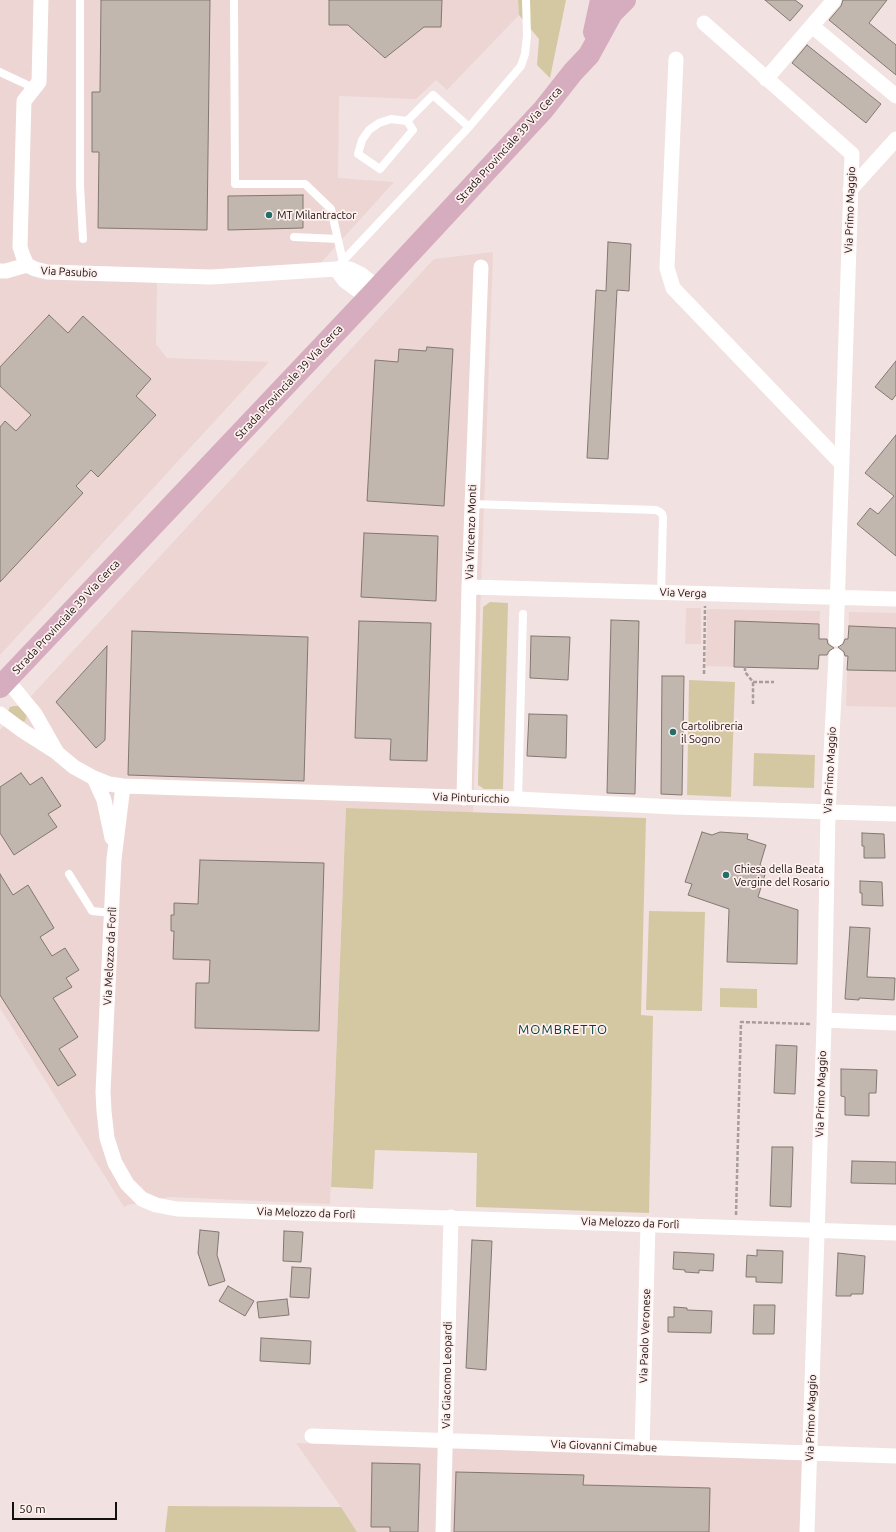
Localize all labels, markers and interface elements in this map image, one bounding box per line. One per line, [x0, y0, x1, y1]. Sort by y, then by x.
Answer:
street label: Strada Provinciale 39 Via Cerca [453, 84, 565, 206]
street label: Via Primo Maggio [842, 166, 858, 254]
place label: MT Milantractor [277, 208, 356, 222]
marker: MT Milantractor [264, 210, 274, 220]
street label: Via Pasubio [40, 264, 98, 280]
street label: Strada Provinciale 39 Via Cerca [232, 322, 346, 442]
street label: Via Vincenzo Monti [463, 484, 479, 580]
street label: Strada Provinciale 39 Via Cerca [9, 557, 123, 677]
street label: Via Verga [659, 586, 707, 600]
place label: Cartolibreria il Sogno [681, 719, 743, 745]
street label: Via Primo Maggio [821, 726, 839, 814]
marker: Cartolibreria il Sogno [668, 727, 678, 737]
street label: Via Pinturicchio [432, 790, 510, 806]
place label: Chiesa della Beata Vergine del Rosario [734, 862, 830, 888]
marker: Chiesa della Beata Vergine del Rosario [721, 870, 731, 880]
street label: Via Melozzo da Forlì [101, 906, 119, 1006]
district label: MOMBRETTO [518, 1022, 608, 1038]
street label: Via Primo Maggio [813, 1050, 829, 1138]
street label: Via Melozzo da Forlì [257, 1205, 355, 1221]
street label: Via Melozzo da Forlì [581, 1215, 679, 1231]
street label: Via Paolo Veronese [637, 1288, 653, 1384]
street label: Via Giacomo Leopardi [439, 1321, 455, 1429]
street label: Via Primo Maggio [803, 1374, 819, 1462]
street label: Via Giovanni Cimabue [550, 1438, 658, 1454]
scale bar [14, 1494, 119, 1520]
text: 50 m [19, 1502, 46, 1515]

